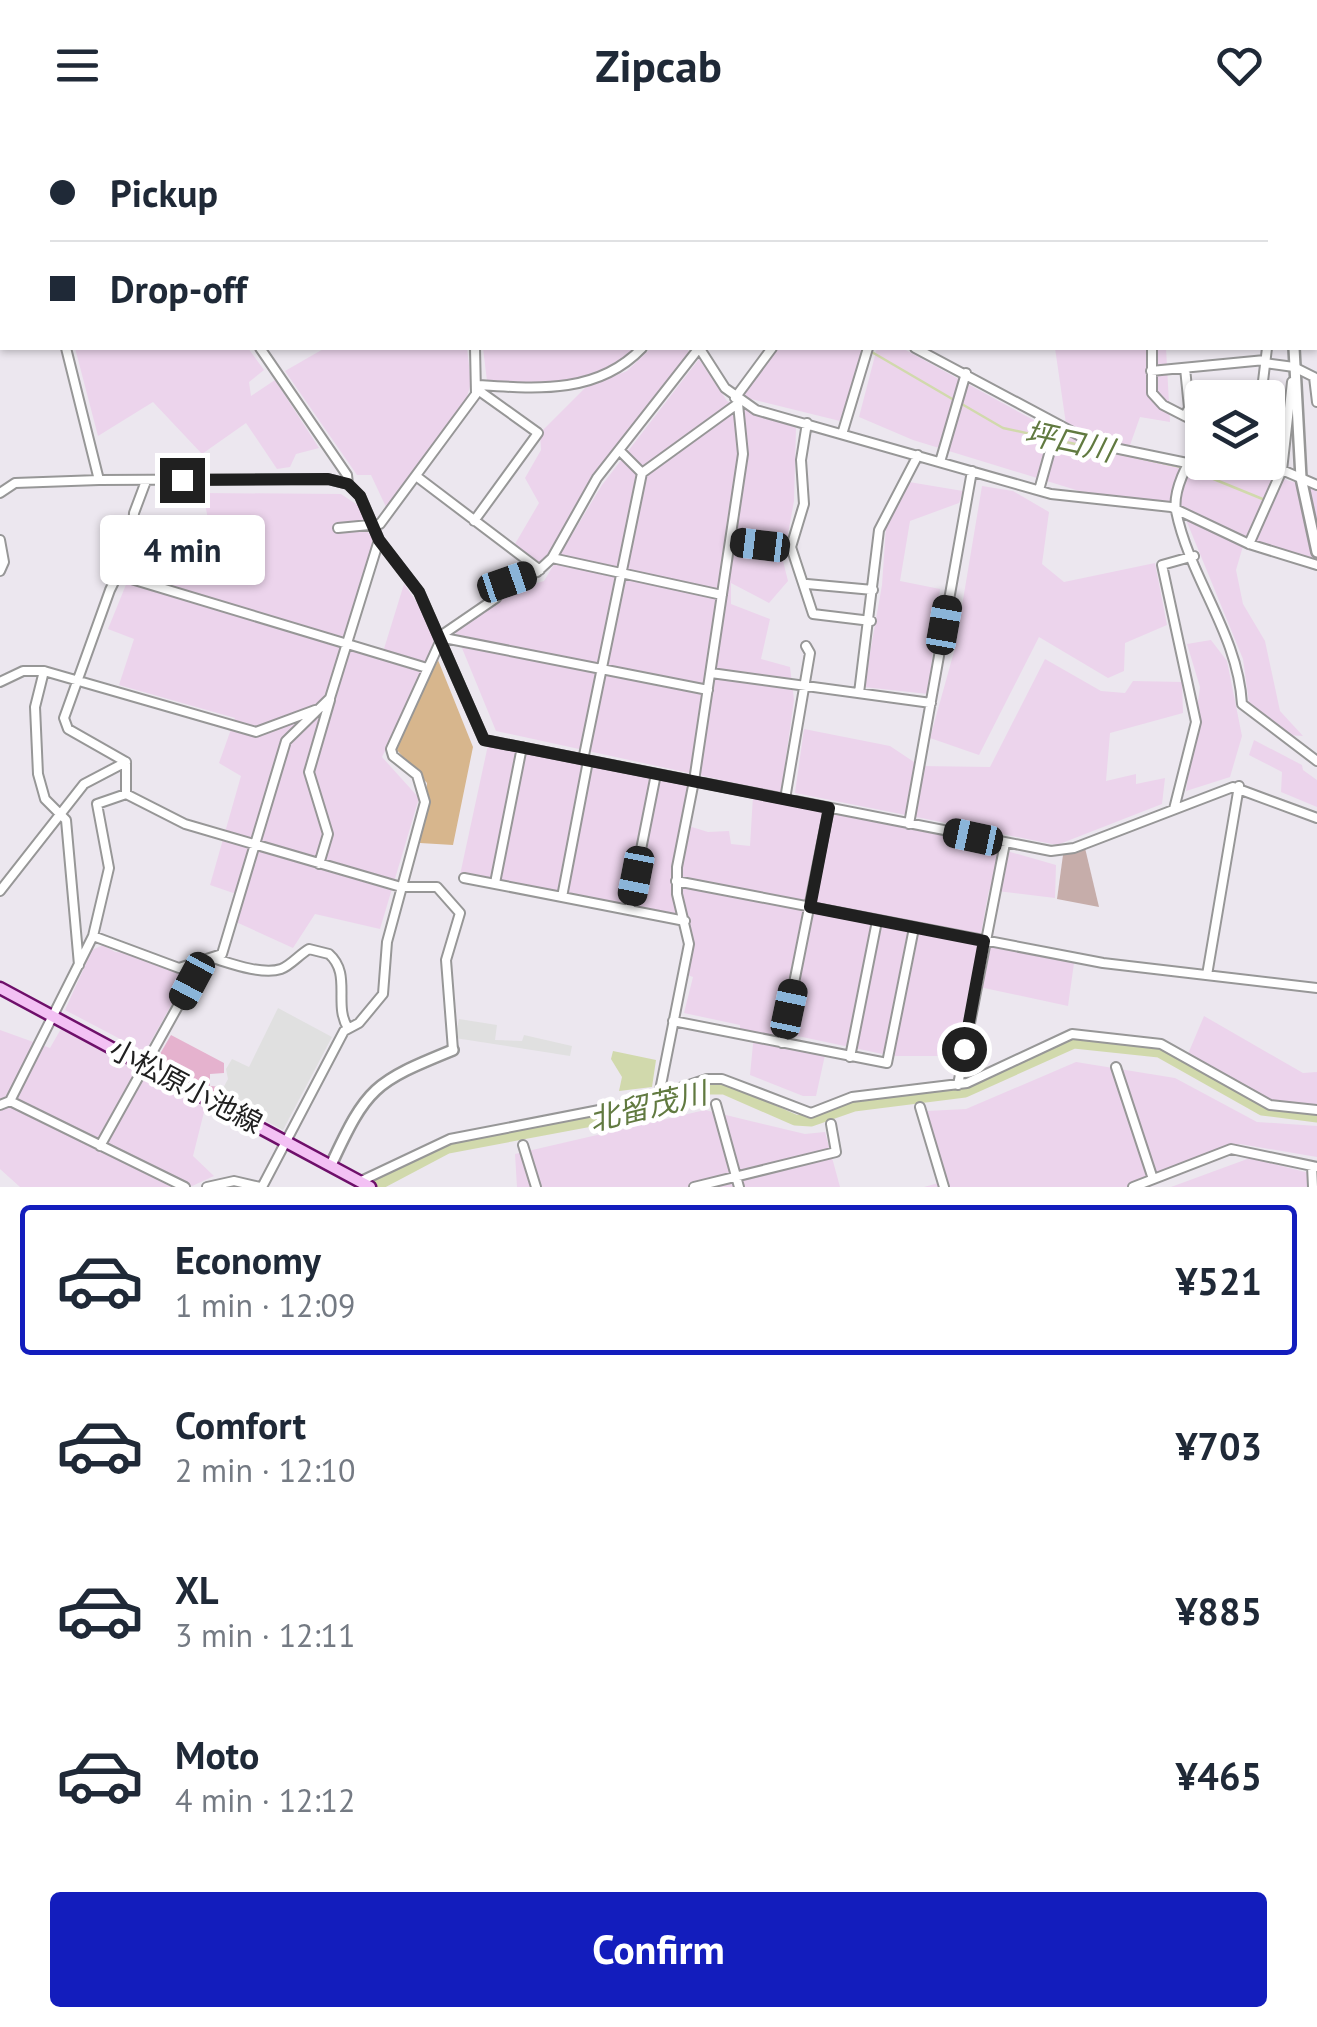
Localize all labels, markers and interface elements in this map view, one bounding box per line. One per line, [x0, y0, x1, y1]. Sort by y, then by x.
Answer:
text: Zipcab [595, 36, 722, 94]
icon: menu [50, 38, 105, 93]
icon: heart [1212, 38, 1267, 93]
text: Pickup [110, 168, 218, 217]
text: Drop-off [110, 264, 247, 313]
map controls [1185, 380, 1285, 480]
button: layers [1185, 380, 1285, 480]
water label: 坪口川 [1021, 412, 1120, 470]
route end [160, 458, 205, 503]
callout: 4 min [100, 515, 264, 585]
car [728, 526, 792, 564]
text: 4 min [143, 529, 222, 571]
car [474, 558, 540, 606]
car [924, 593, 964, 657]
car [941, 816, 1005, 858]
car [616, 844, 656, 908]
car [165, 947, 219, 1015]
car [768, 977, 810, 1041]
route start [942, 1027, 987, 1072]
street label: 小松原小池線 [103, 1030, 269, 1141]
water label: 北留茂川 [585, 1071, 713, 1139]
icon: car [55, 1235, 145, 1325]
text: Economy [175, 1235, 321, 1284]
text: ¥521 [1176, 1256, 1262, 1305]
text: 1 min · 12:09 [175, 1284, 355, 1326]
icon: car [55, 1400, 145, 1490]
text: Comfort [175, 1400, 306, 1449]
text: ¥703 [1176, 1421, 1262, 1470]
text: 2 min · 12:10 [175, 1449, 355, 1491]
icon: car [55, 1565, 145, 1655]
text: XL [175, 1565, 219, 1614]
text: ¥885 [1176, 1586, 1262, 1635]
text: 3 min · 12:11 [175, 1614, 355, 1656]
icon: car [55, 1730, 145, 1820]
text: Moto [175, 1730, 259, 1779]
text: ¥465 [1176, 1751, 1262, 1800]
text: 4 min · 12:12 [175, 1779, 355, 1821]
button: Confirm [50, 1892, 1267, 2007]

